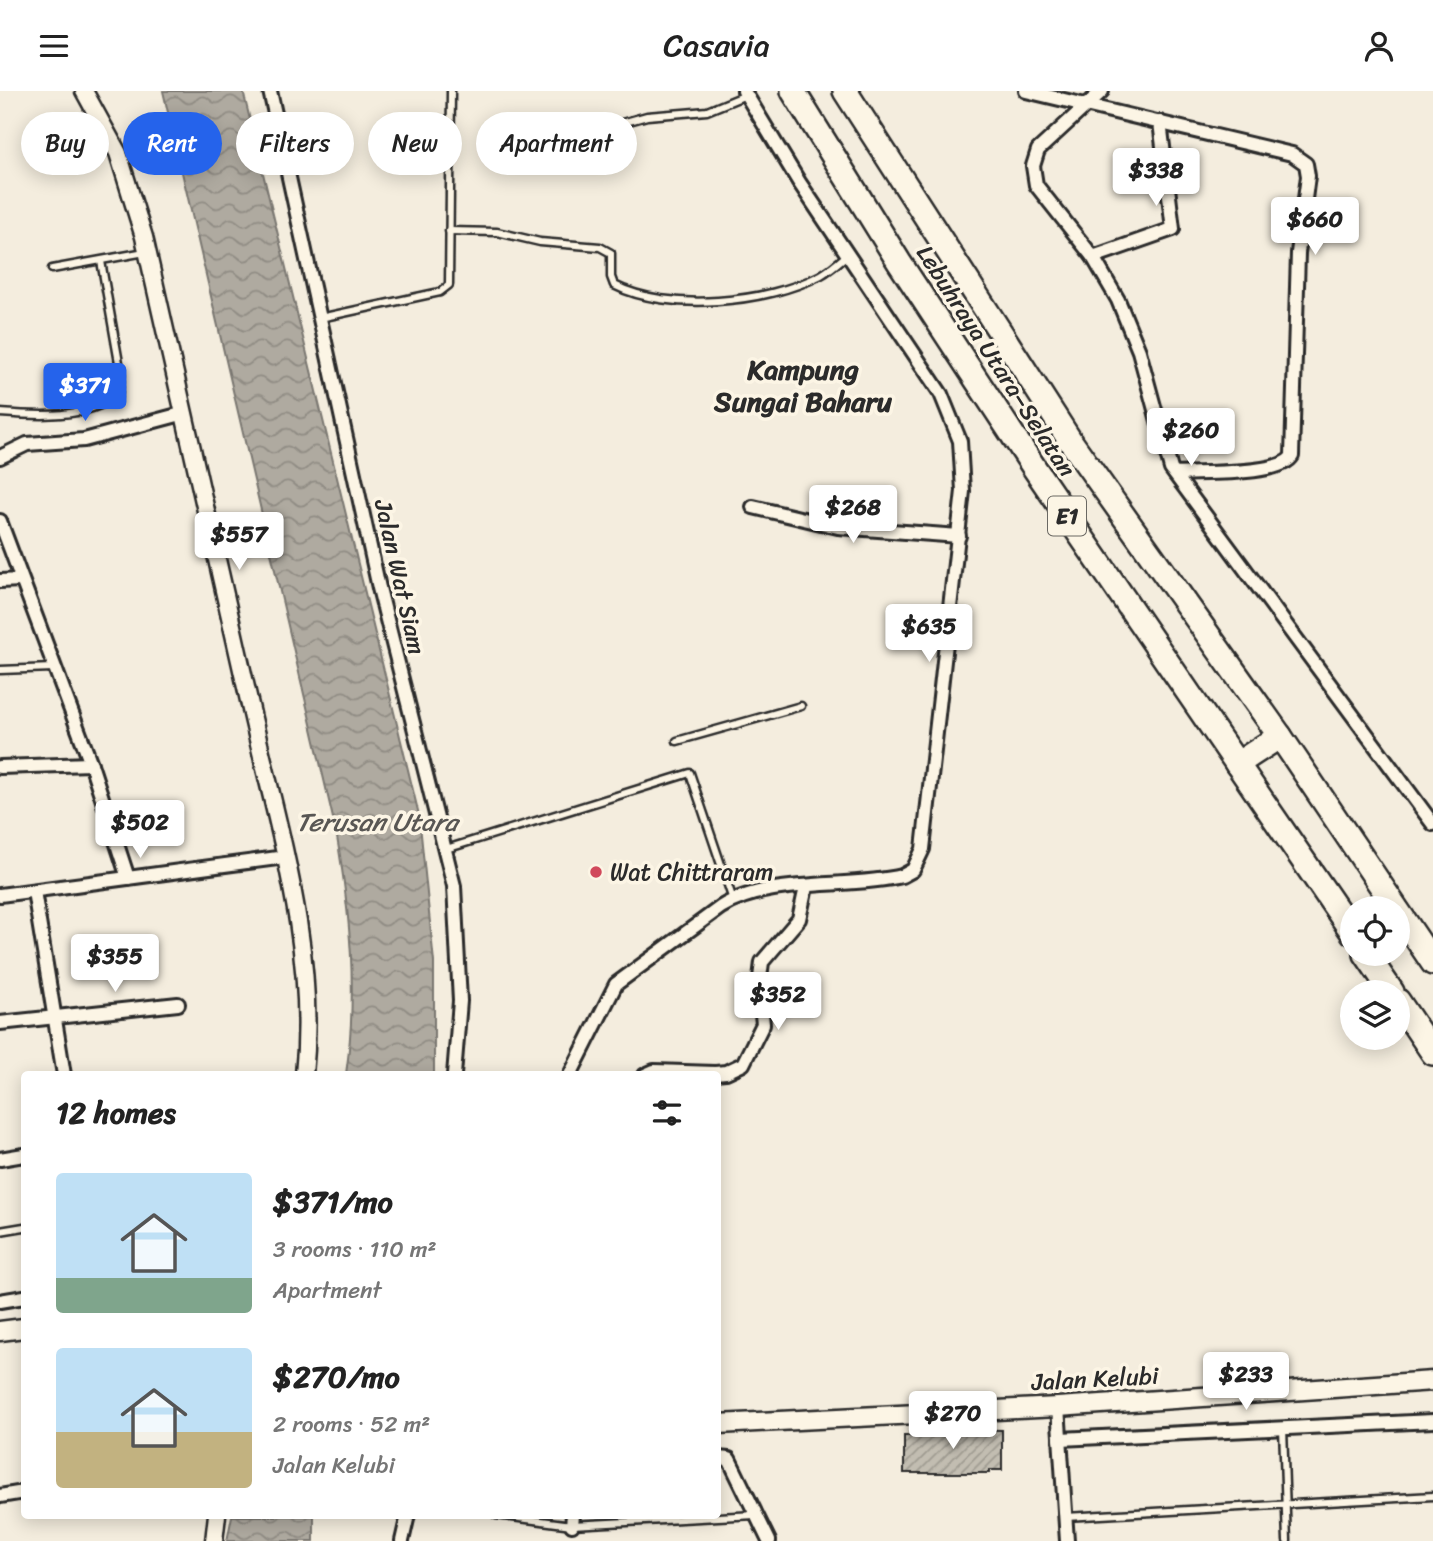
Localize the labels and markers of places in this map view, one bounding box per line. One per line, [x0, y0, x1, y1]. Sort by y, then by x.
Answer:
pin: $338 [1115, 149, 1197, 208]
pin: $660 [1274, 197, 1356, 257]
pin: $371 [44, 363, 126, 423]
pin: $260 [1150, 409, 1232, 468]
pin: $268 [812, 485, 894, 545]
pin: $557 [198, 512, 280, 572]
pin: $635 [888, 605, 970, 664]
pin: $502 [99, 801, 181, 860]
place label: Wat Chittraram [610, 851, 774, 893]
marker: Wat Chittraram [588, 864, 604, 880]
pin: $355 [74, 935, 156, 994]
pin: $352 [737, 972, 819, 1032]
pin: $233 [1205, 1353, 1287, 1412]
pin: $270 [912, 1391, 994, 1451]

